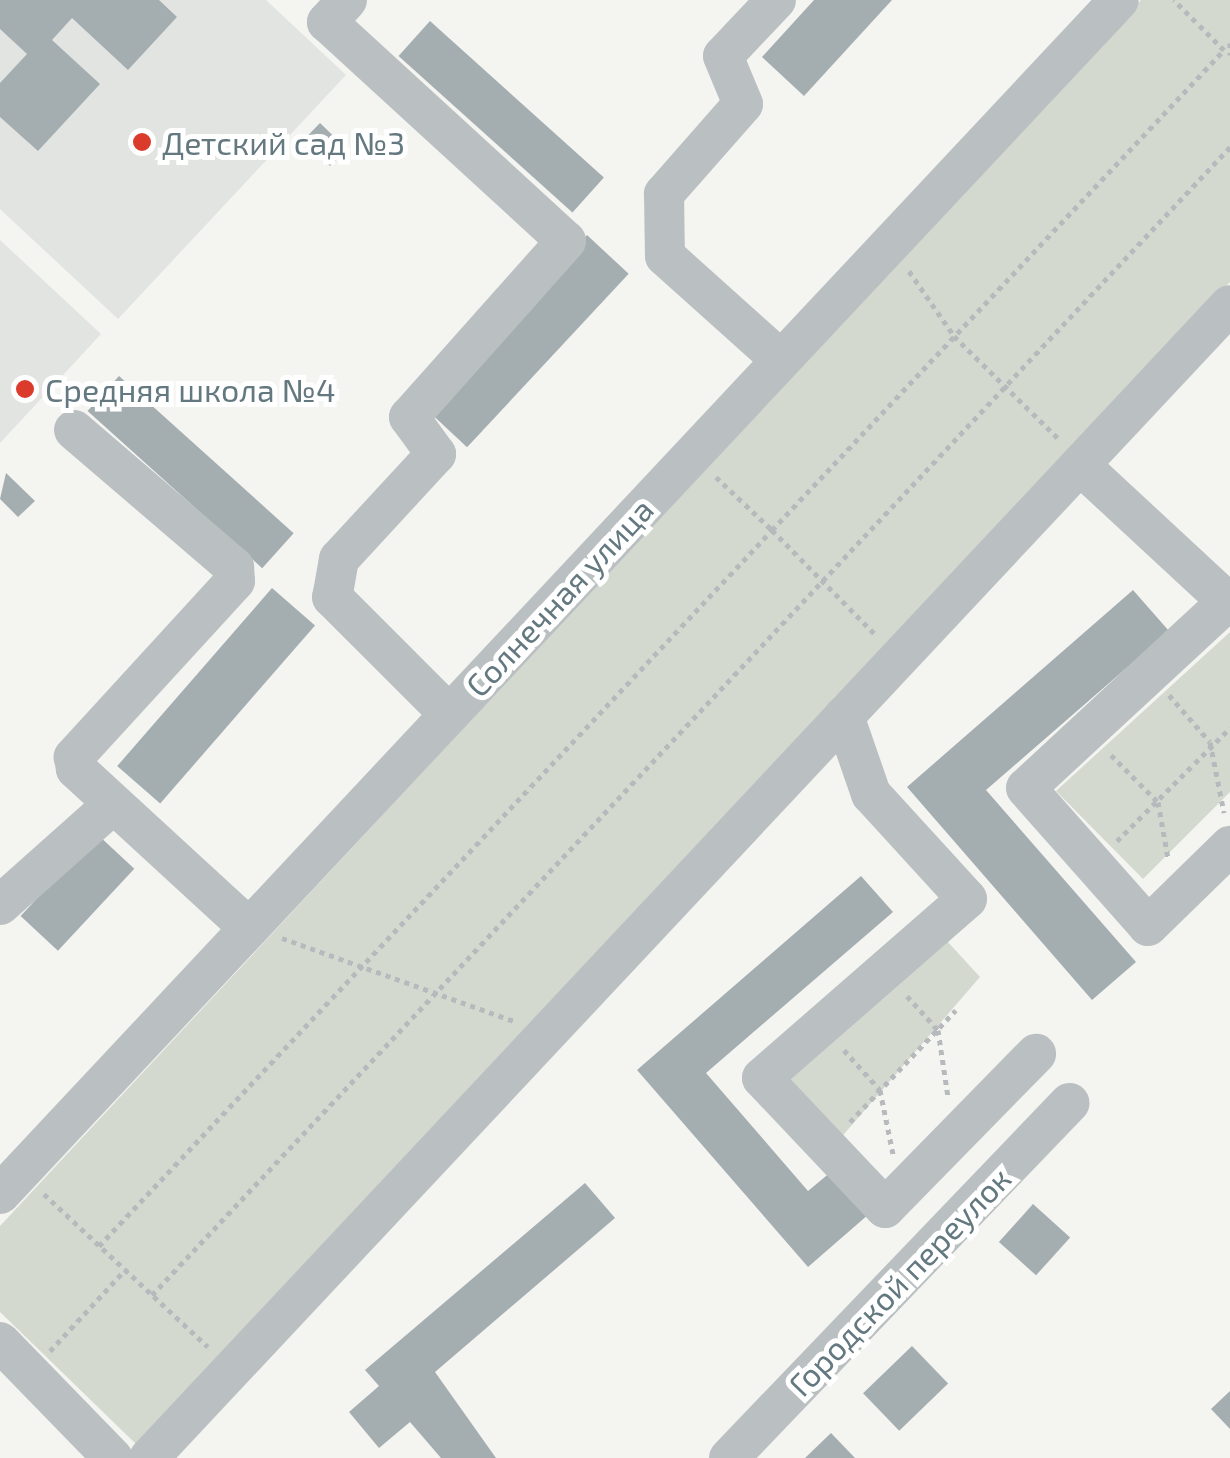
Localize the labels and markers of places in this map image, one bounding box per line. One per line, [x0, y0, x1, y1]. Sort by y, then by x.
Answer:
place label: Детский сад №3 [162, 123, 405, 161]
marker: Детский сад №3 [131, 131, 153, 153]
place label: Средняя школа №4 [45, 370, 336, 408]
marker: Средняя школа №4 [14, 378, 36, 400]

